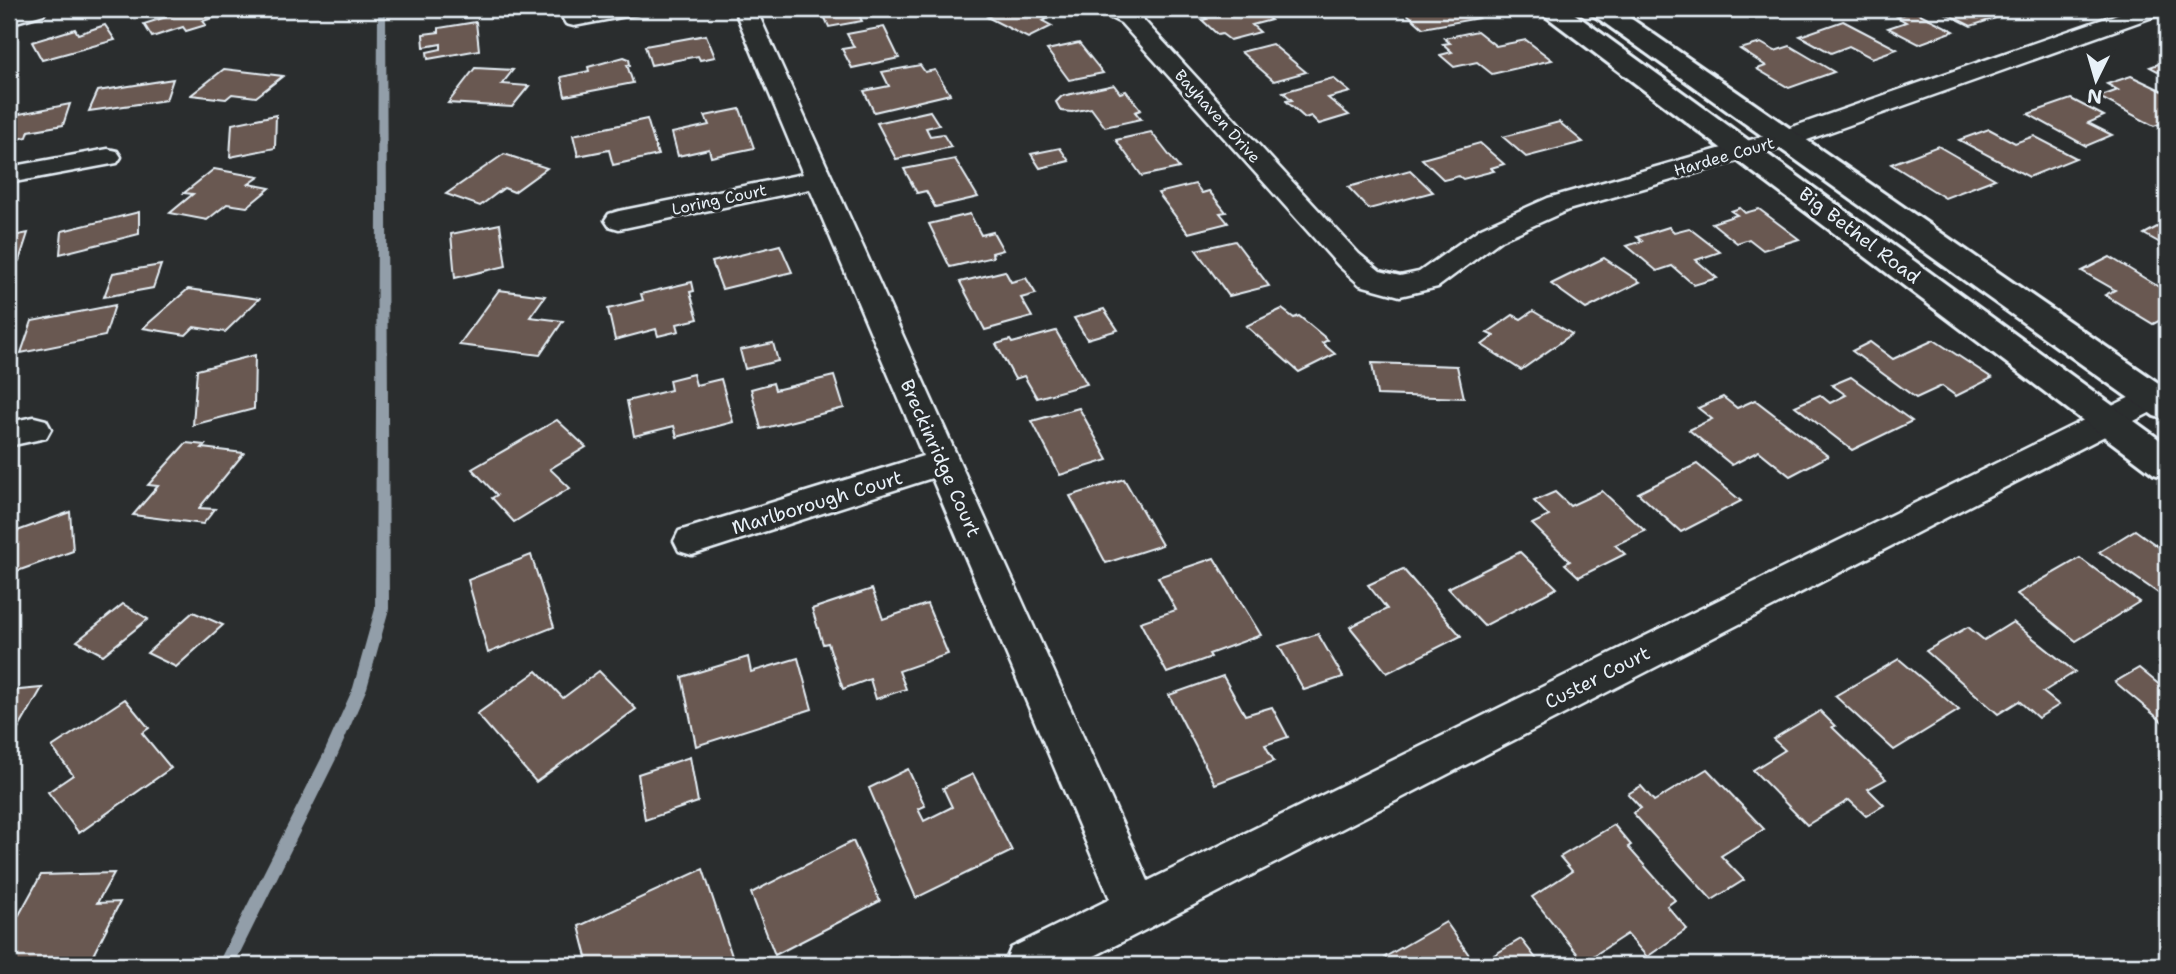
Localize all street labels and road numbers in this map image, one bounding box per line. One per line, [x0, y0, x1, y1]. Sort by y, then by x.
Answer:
street label: Bayhaven Drive [1170, 65, 1265, 168]
street label: Hardee Court [1671, 132, 1777, 181]
street label: Loring Court [670, 179, 768, 220]
street label: Big Bethel Road [1794, 181, 1926, 289]
street label: Breckinridge Court [895, 375, 987, 541]
street label: Marlborough Court [729, 465, 906, 540]
street label: Custer Court [1540, 640, 1654, 715]

